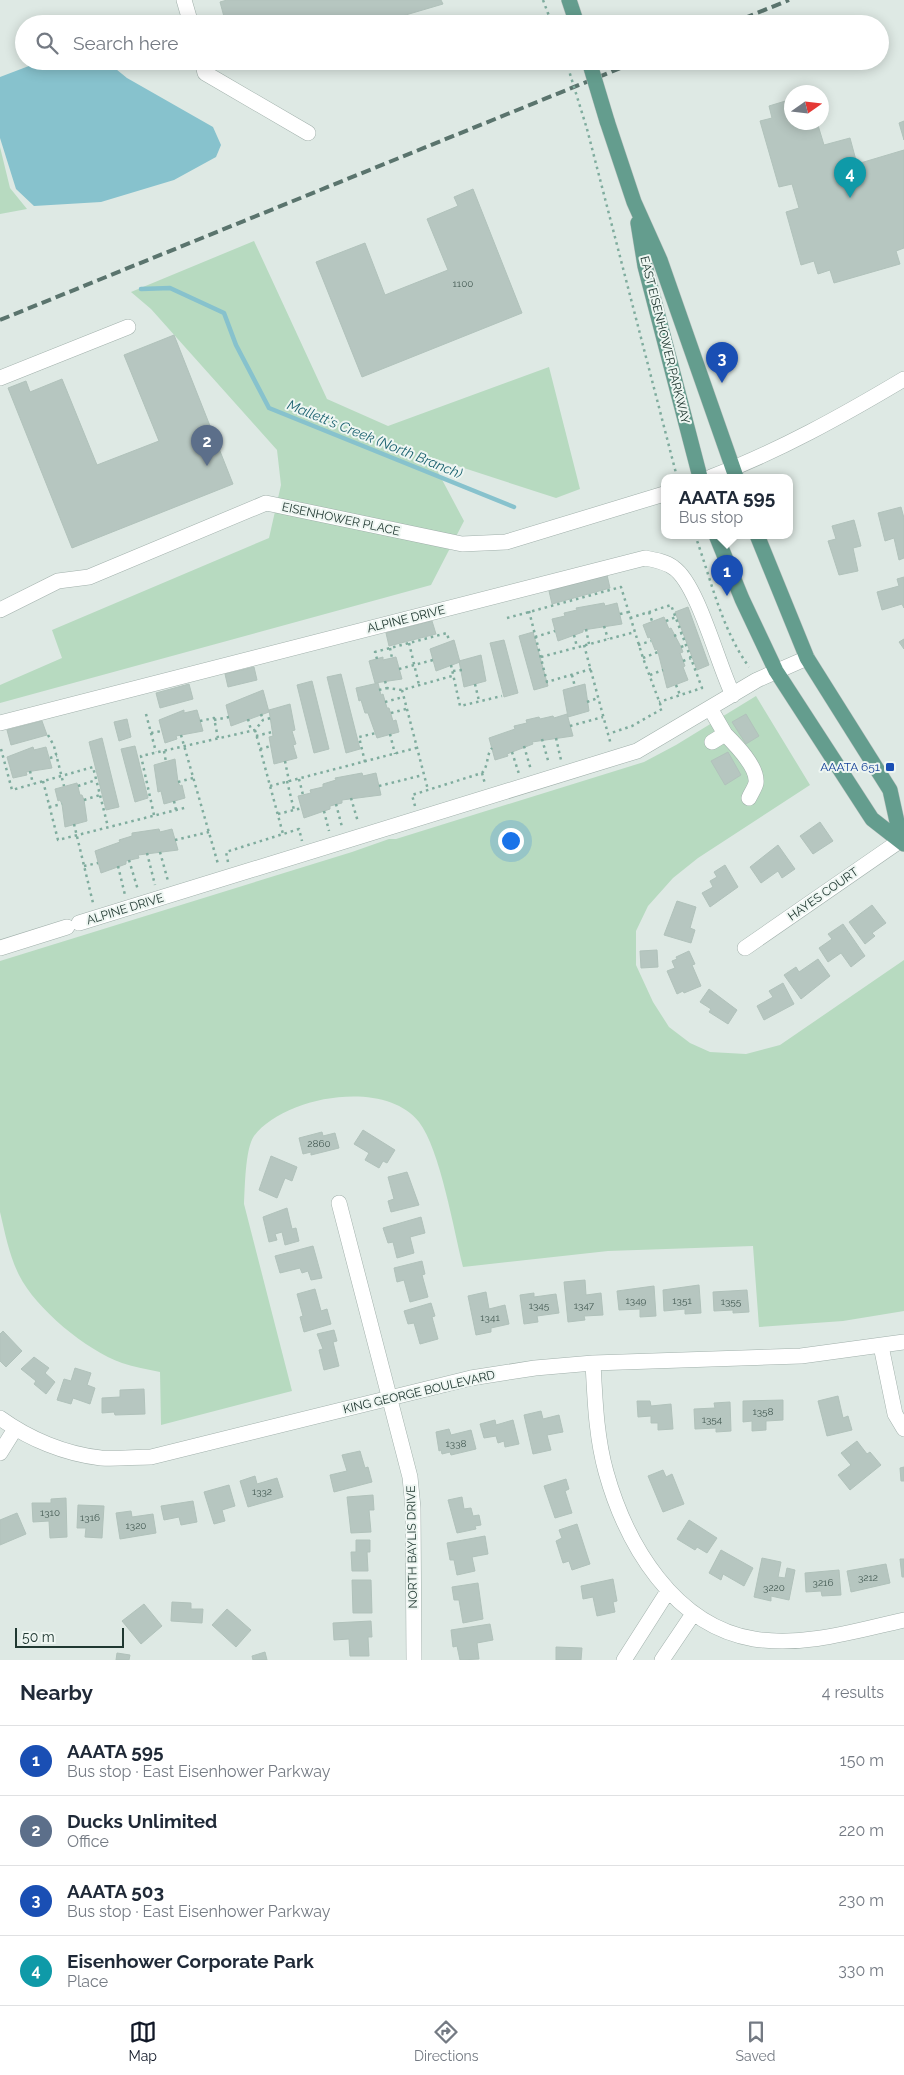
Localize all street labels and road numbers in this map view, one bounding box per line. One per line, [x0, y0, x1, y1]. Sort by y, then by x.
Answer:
street label: EAST EISENHOWER PARKWAY [637, 255, 693, 425]
street label: EISENHOWER PLACE [281, 500, 401, 538]
street label: ALPINE DRIVE [365, 603, 447, 635]
street label: HAYES COURT [785, 864, 861, 923]
street label: ALPINE DRIVE [85, 891, 165, 927]
street label: KING GEORGE BOULEVARD [342, 1368, 497, 1416]
street label: NORTH BAYLIS DRIVE [404, 1485, 420, 1609]

